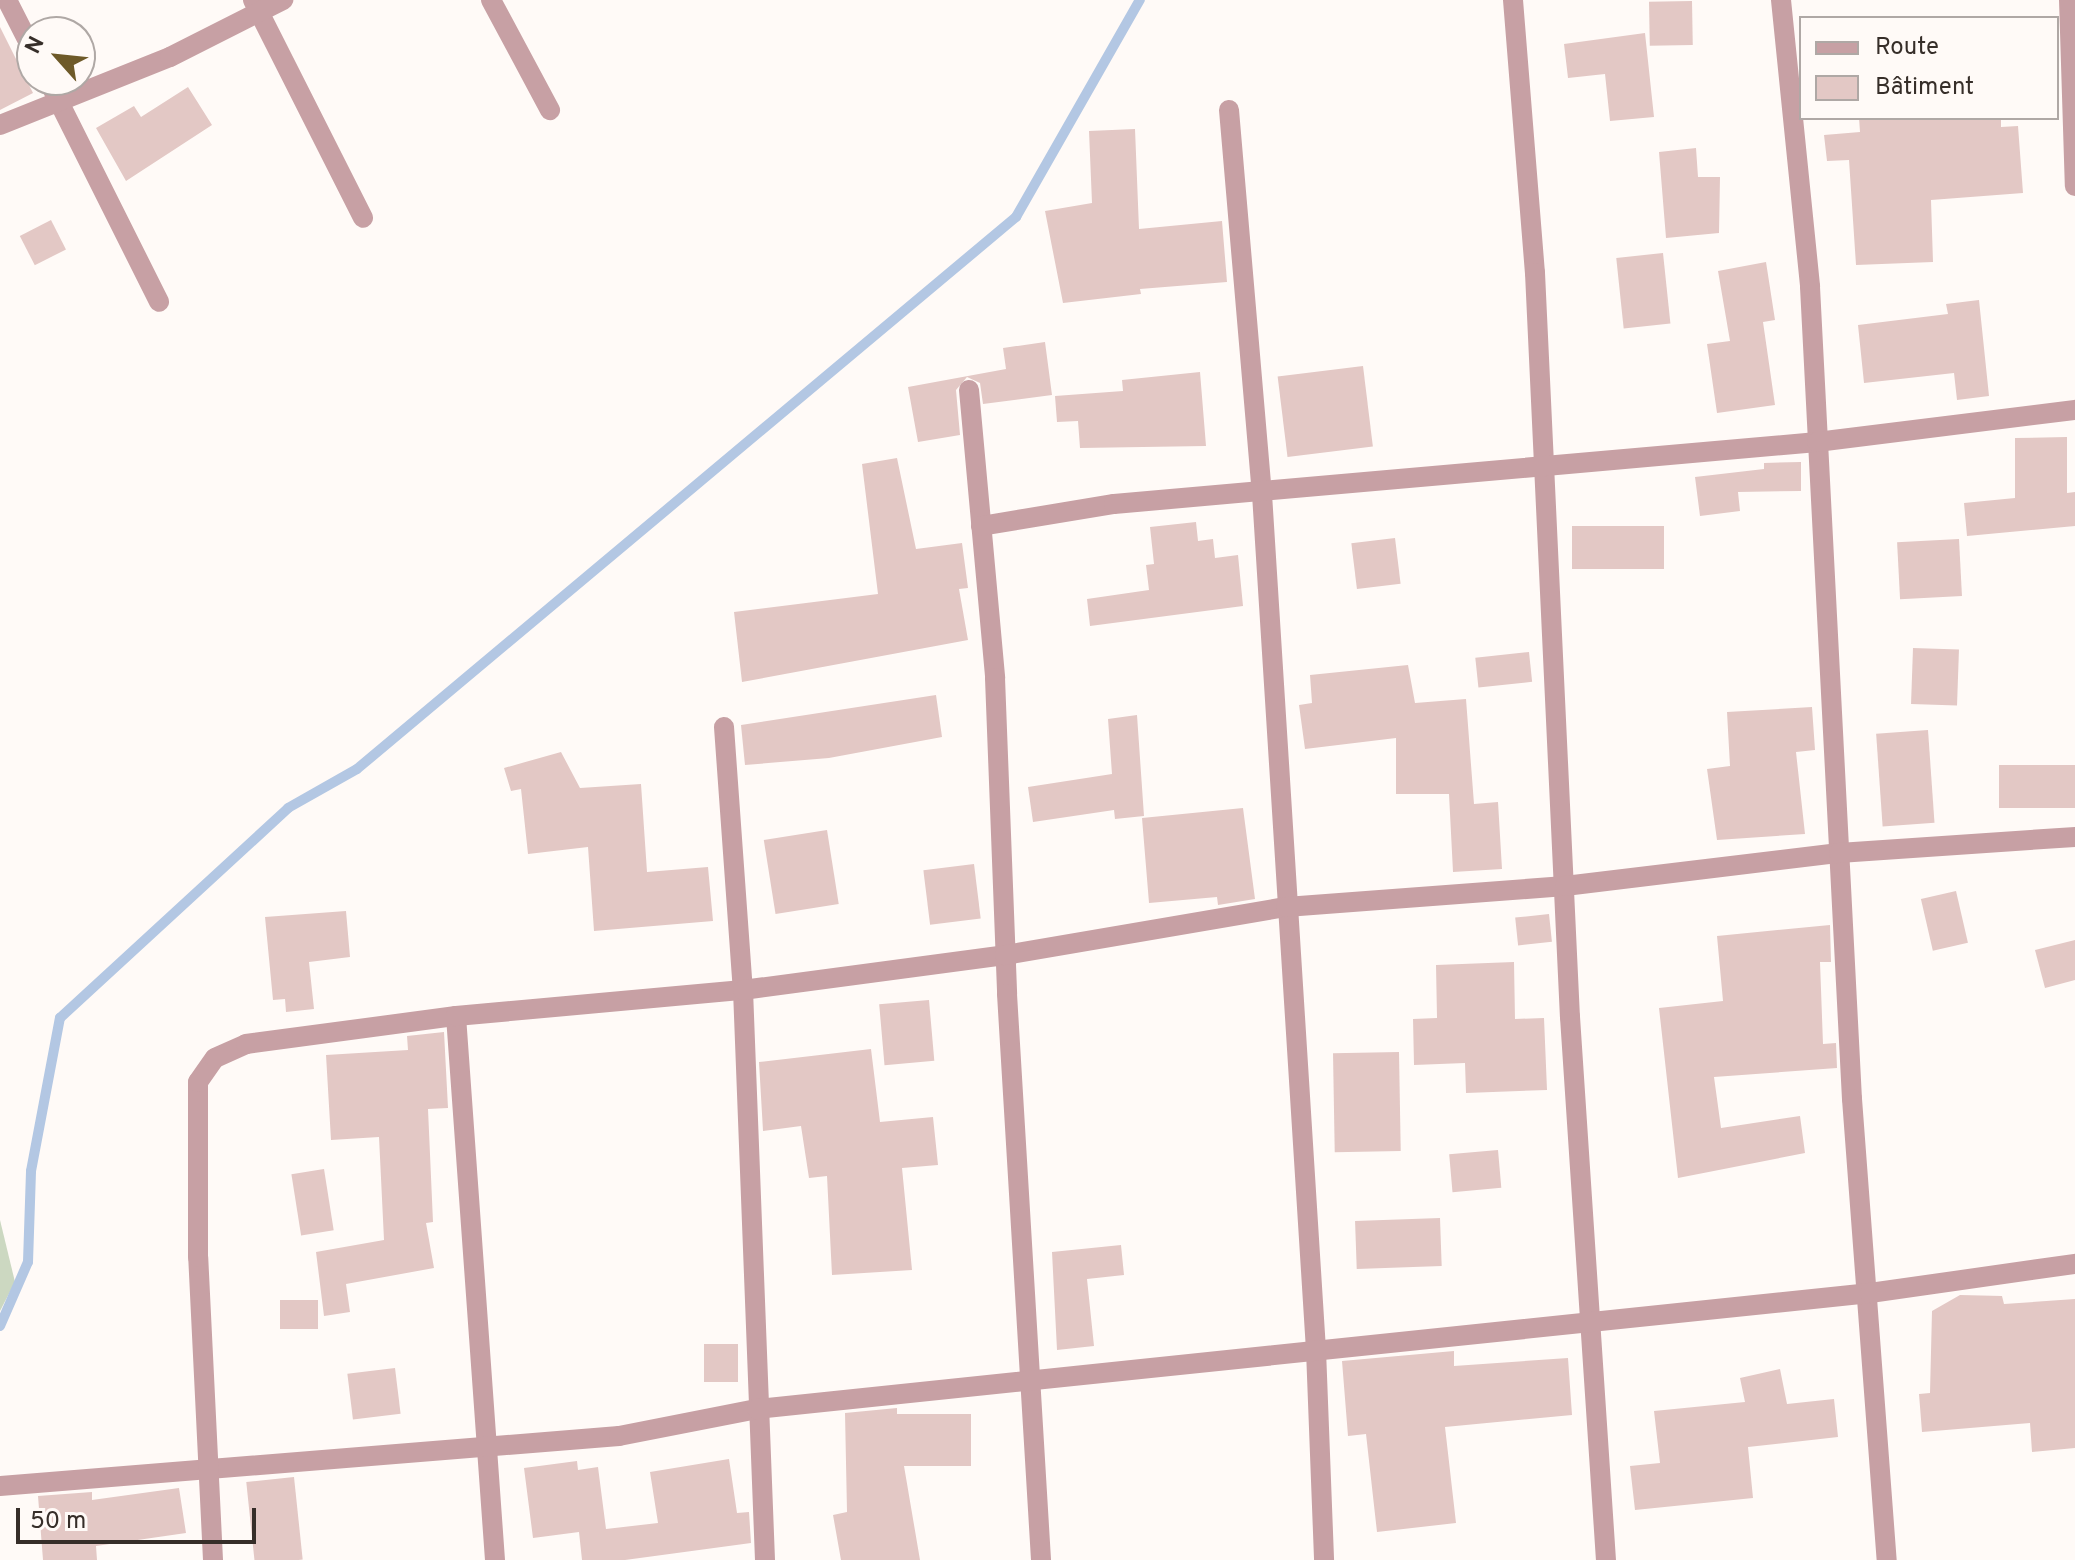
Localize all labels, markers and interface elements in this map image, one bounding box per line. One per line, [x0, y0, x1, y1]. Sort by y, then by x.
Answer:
north arrow [16, 16, 96, 96]
legend [1799, 16, 2059, 120]
text: N [20, 33, 52, 59]
text: Route [1875, 33, 1939, 63]
text: Bâtiment [1875, 73, 1974, 103]
scale bar [20, 1492, 260, 1542]
text: 50 m [30, 1507, 86, 1537]

